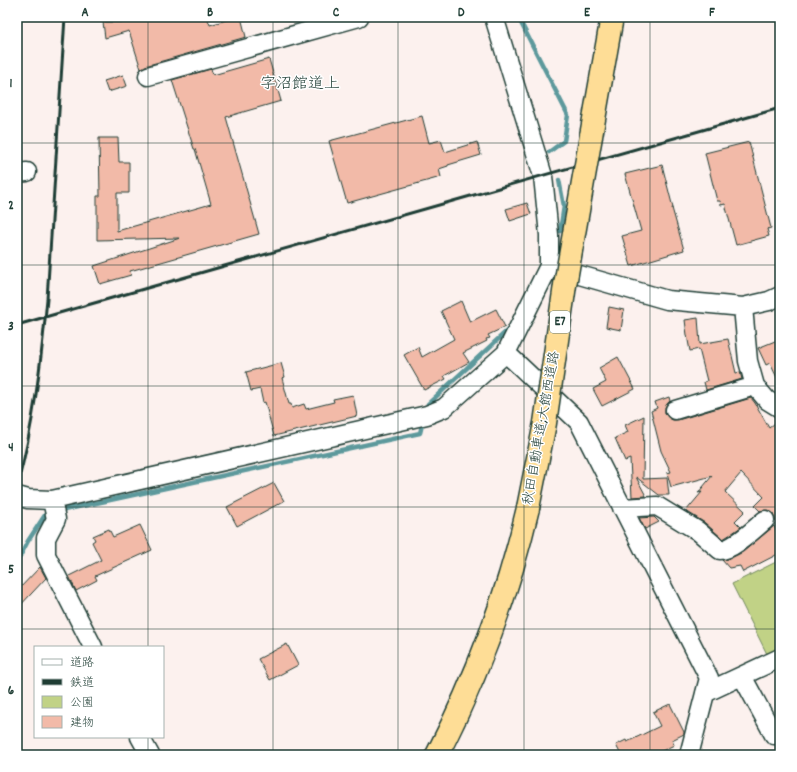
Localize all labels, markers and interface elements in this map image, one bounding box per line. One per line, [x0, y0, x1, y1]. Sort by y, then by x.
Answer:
text: A [81, 4, 89, 23]
text: B [207, 4, 213, 23]
text: C [333, 4, 340, 23]
text: D [458, 4, 465, 23]
text: E [584, 4, 591, 23]
text: F [709, 4, 715, 23]
district label: 字沼館道上 [260, 73, 340, 96]
text: 1 [10, 75, 13, 94]
text: 2 [8, 197, 14, 216]
road number: E7 [550, 311, 570, 333]
text: 3 [8, 318, 14, 337]
street label: 秋田自動車道;大館西道路 [519, 349, 565, 507]
text: 4 [8, 439, 14, 458]
text: 5 [8, 561, 14, 580]
legend [34, 646, 164, 738]
text: 道路 [70, 655, 94, 672]
text: 鉄道 [70, 675, 94, 692]
text: 6 [8, 682, 15, 701]
text: 公園 [70, 695, 94, 712]
text: 建物 [70, 715, 94, 732]

